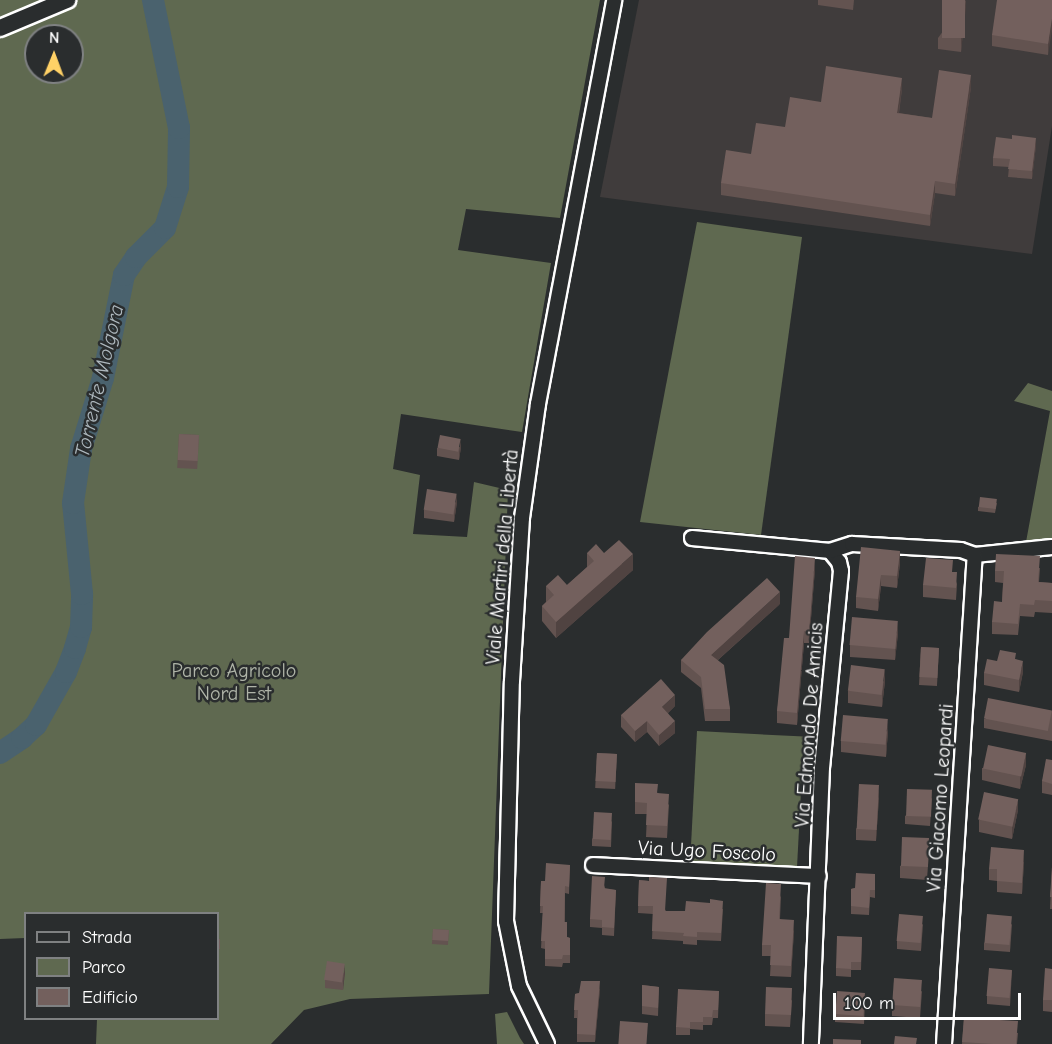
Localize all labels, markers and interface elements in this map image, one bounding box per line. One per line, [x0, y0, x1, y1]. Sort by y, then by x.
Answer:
north arrow [24, 24, 84, 84]
text: N [49, 29, 60, 47]
water label: Torrente Molgora [69, 302, 129, 460]
street label: Viale Martiri della Libertà [481, 448, 523, 666]
street label: Via Edmondo De Amicis [790, 622, 828, 828]
park label: Parco Agricolo Nord Est [172, 659, 296, 706]
street label: Via Giacomo Leopardi [921, 703, 959, 893]
street label: Via Ugo Foscolo [637, 835, 777, 867]
legend [24, 912, 219, 1020]
text: Strada [82, 927, 132, 948]
text: Parco [82, 957, 125, 978]
scale bar [836, 981, 1024, 1019]
text: Edificio [82, 987, 138, 1008]
text: 100 m [844, 993, 894, 1014]

